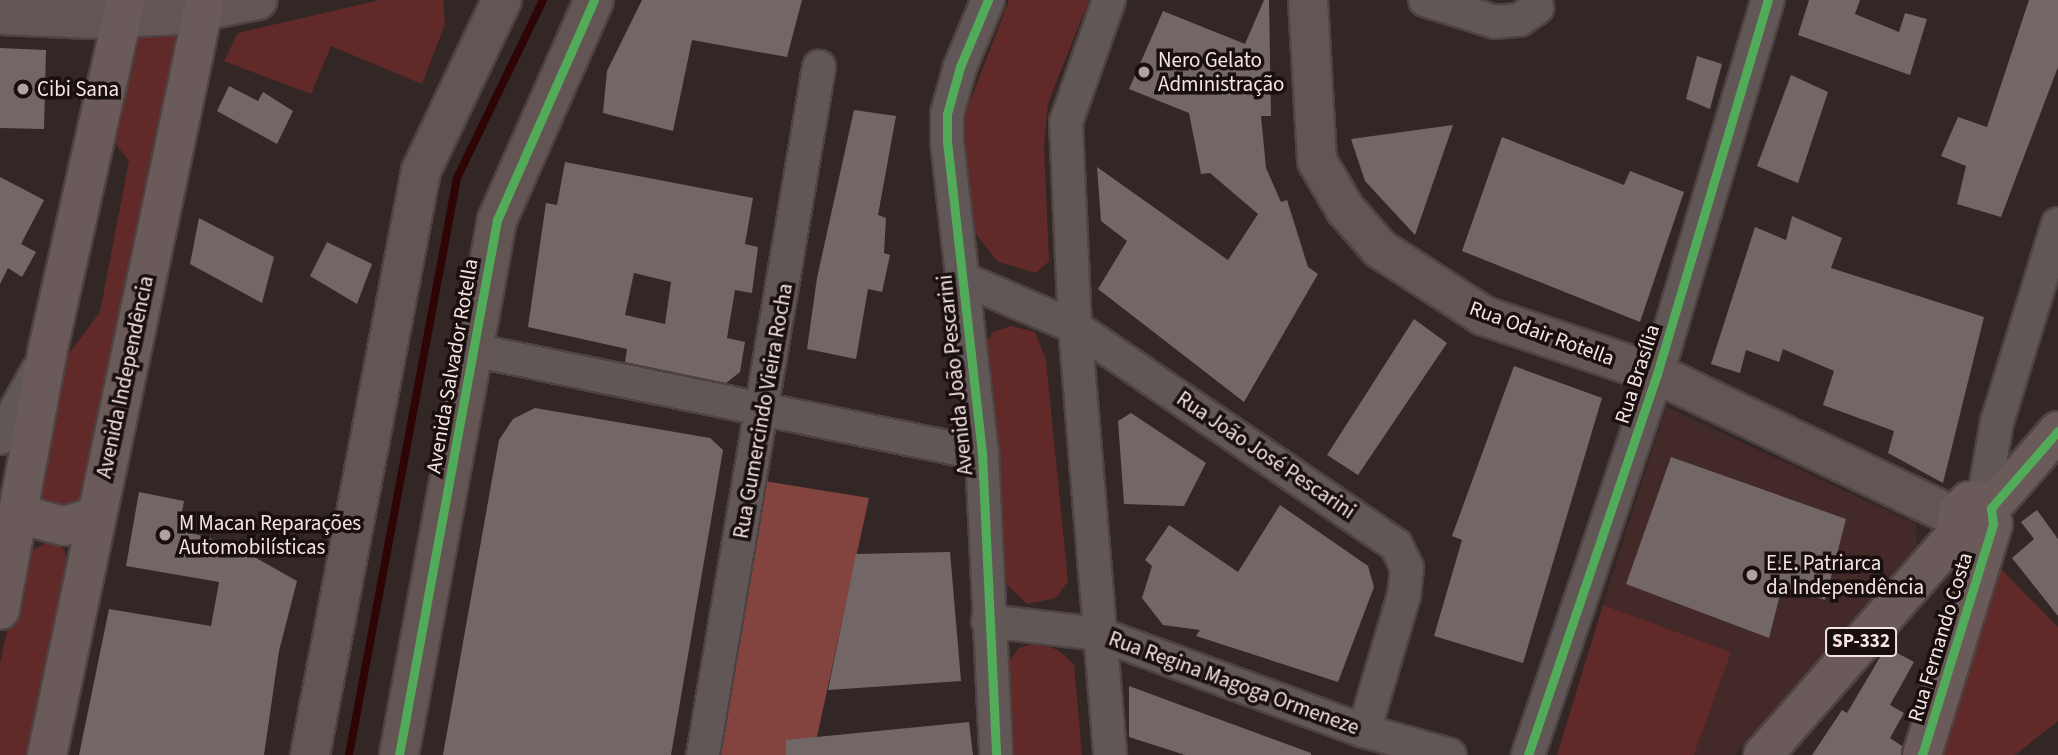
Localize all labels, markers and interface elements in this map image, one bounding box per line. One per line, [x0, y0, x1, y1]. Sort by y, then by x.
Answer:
place label: Nero Gelato Administração [1158, 47, 1284, 97]
marker: Nero Gelato Administração [1136, 64, 1152, 80]
place label: Cibi Sana [37, 76, 119, 102]
marker: Cibi Sana [15, 81, 31, 97]
street label: Avenida Salvador Rotella [421, 257, 483, 475]
street label: Avenida Independência [91, 274, 159, 480]
street label: Avenida João Pescarini [932, 274, 978, 476]
street label: Rua Gumercindo Vieira Rocha [728, 281, 798, 541]
street label: Rua Odair Rotella [1466, 295, 1618, 371]
street label: Rua Brasília [1609, 321, 1665, 427]
street label: Rua João José Pescarini [1172, 386, 1360, 524]
place label: M Macan Reparações Automobilísticas [179, 510, 361, 560]
marker: M Macan Reparações Automobilísticas [157, 527, 173, 543]
street label: Rua Fernando Costa [1902, 549, 1978, 725]
place label: E.E. Patriarca da Independência [1766, 550, 1924, 600]
marker: E.E. Patriarca da Independência [1744, 567, 1760, 583]
street label: Rua Regina Magoga Ormeneze [1105, 626, 1363, 740]
road number: SP-332 [1824, 626, 1898, 657]

